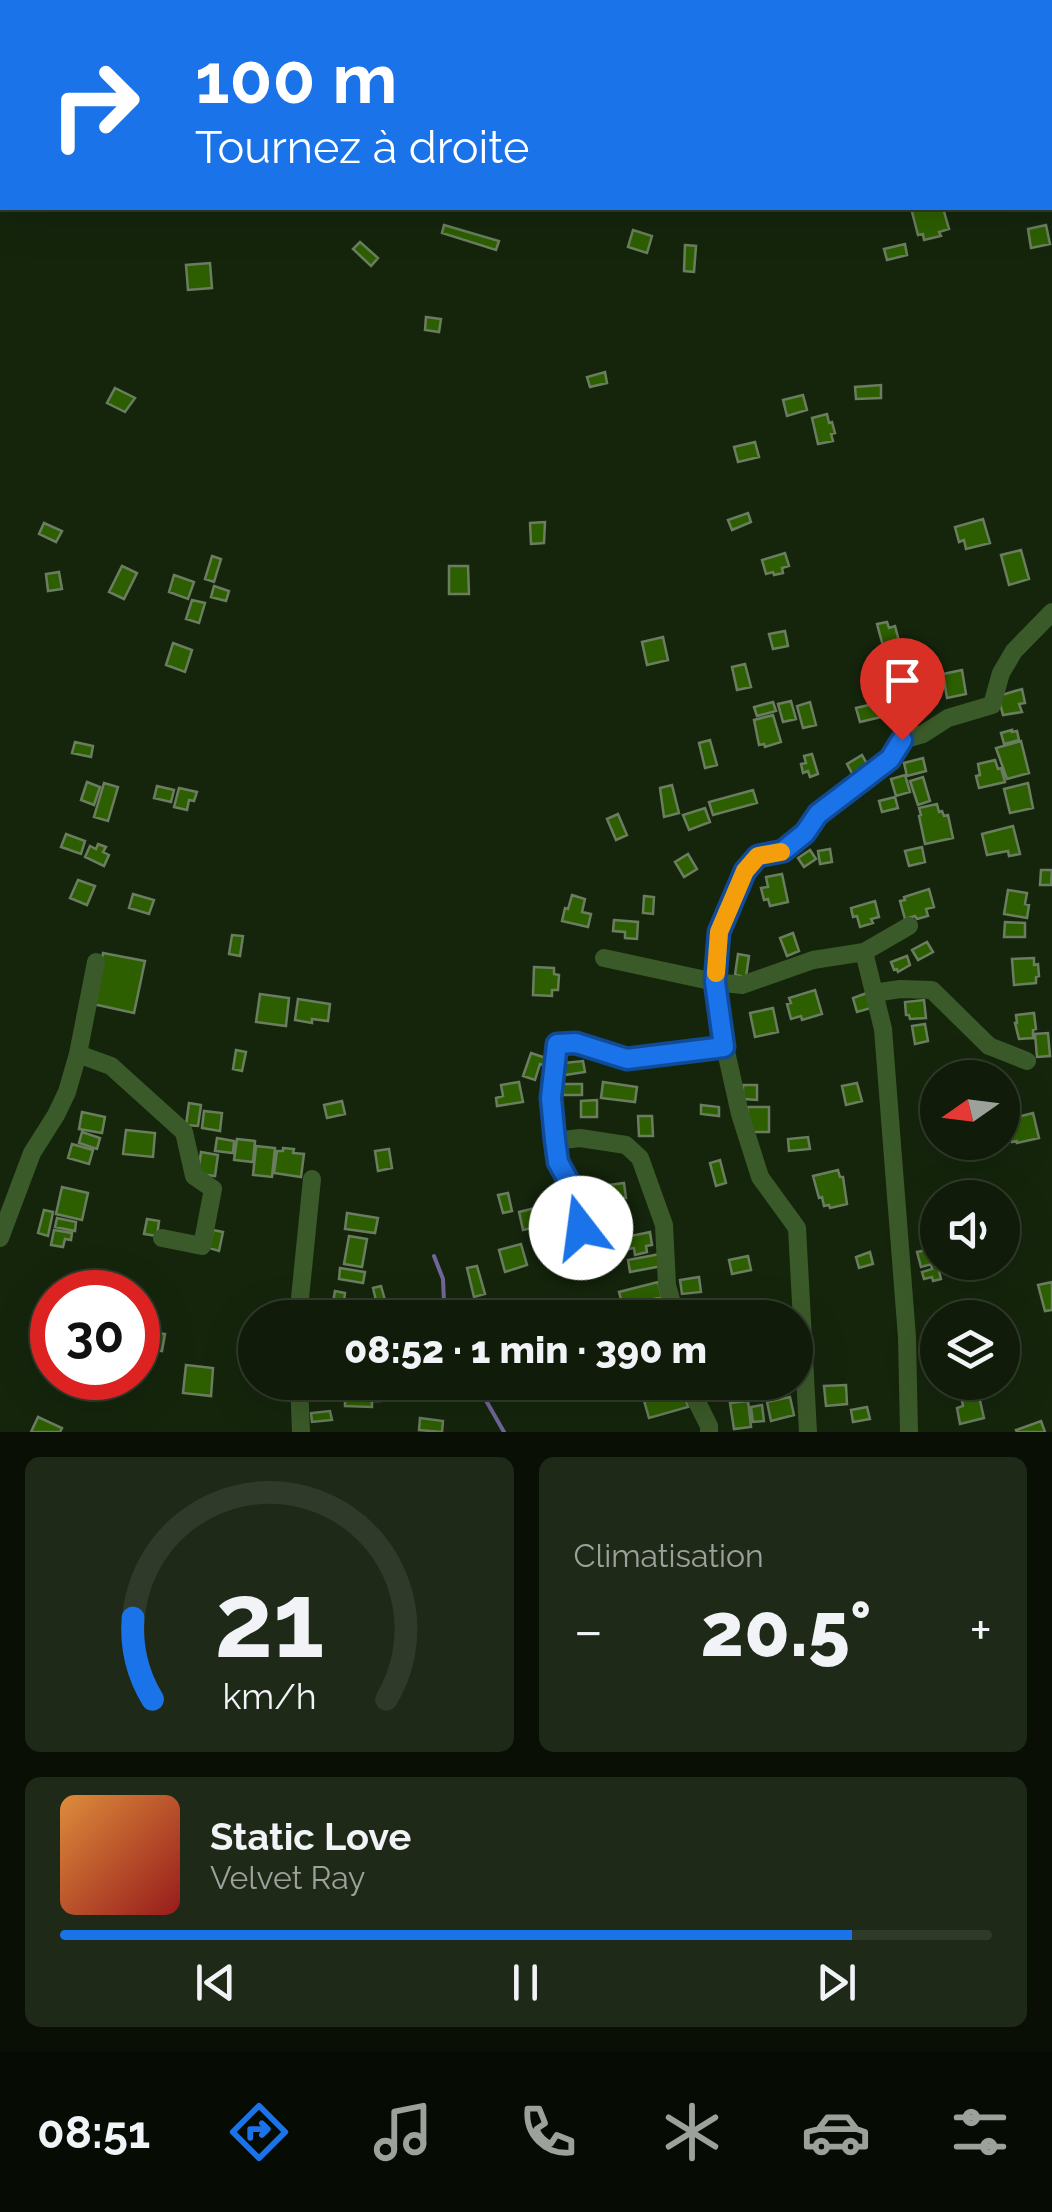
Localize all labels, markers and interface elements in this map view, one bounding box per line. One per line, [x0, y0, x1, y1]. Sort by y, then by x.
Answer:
text: 100 m [195, 37, 398, 119]
icon: right [30, 40, 160, 170]
text: Tournez à droite [195, 121, 529, 174]
pin [860, 638, 945, 741]
icon: arrive [875, 653, 930, 708]
north arrow [920, 1060, 1020, 1160]
map controls [920, 1060, 1020, 1400]
position arrow [529, 1176, 633, 1280]
button: sound [920, 1180, 1020, 1280]
speed limit sign: 30 [30, 1270, 160, 1400]
button: layers [920, 1300, 1020, 1400]
text: 08:52 · 1 min · 390 m [344, 1327, 707, 1372]
text: Climatisation [574, 1537, 764, 1574]
text: 21 [214, 1559, 324, 1681]
text: 20.5° [701, 1585, 872, 1674]
text: − [574, 1598, 603, 1663]
text: + [969, 1598, 992, 1663]
text: km/h [222, 1675, 316, 1717]
text: Static Love [210, 1814, 411, 1859]
text: Velvet Ray [210, 1859, 365, 1896]
icon: previous [188, 1955, 243, 2010]
icon: pause [498, 1955, 553, 2010]
icon: next [809, 1955, 864, 2010]
icon: directions [224, 2097, 294, 2167]
icon: music [368, 2097, 438, 2167]
icon: phone [513, 2097, 583, 2167]
icon: climate [657, 2097, 727, 2167]
icon: car [801, 2097, 871, 2167]
icon: filters [945, 2097, 1015, 2167]
text: 08:51 [37, 2106, 150, 2159]

